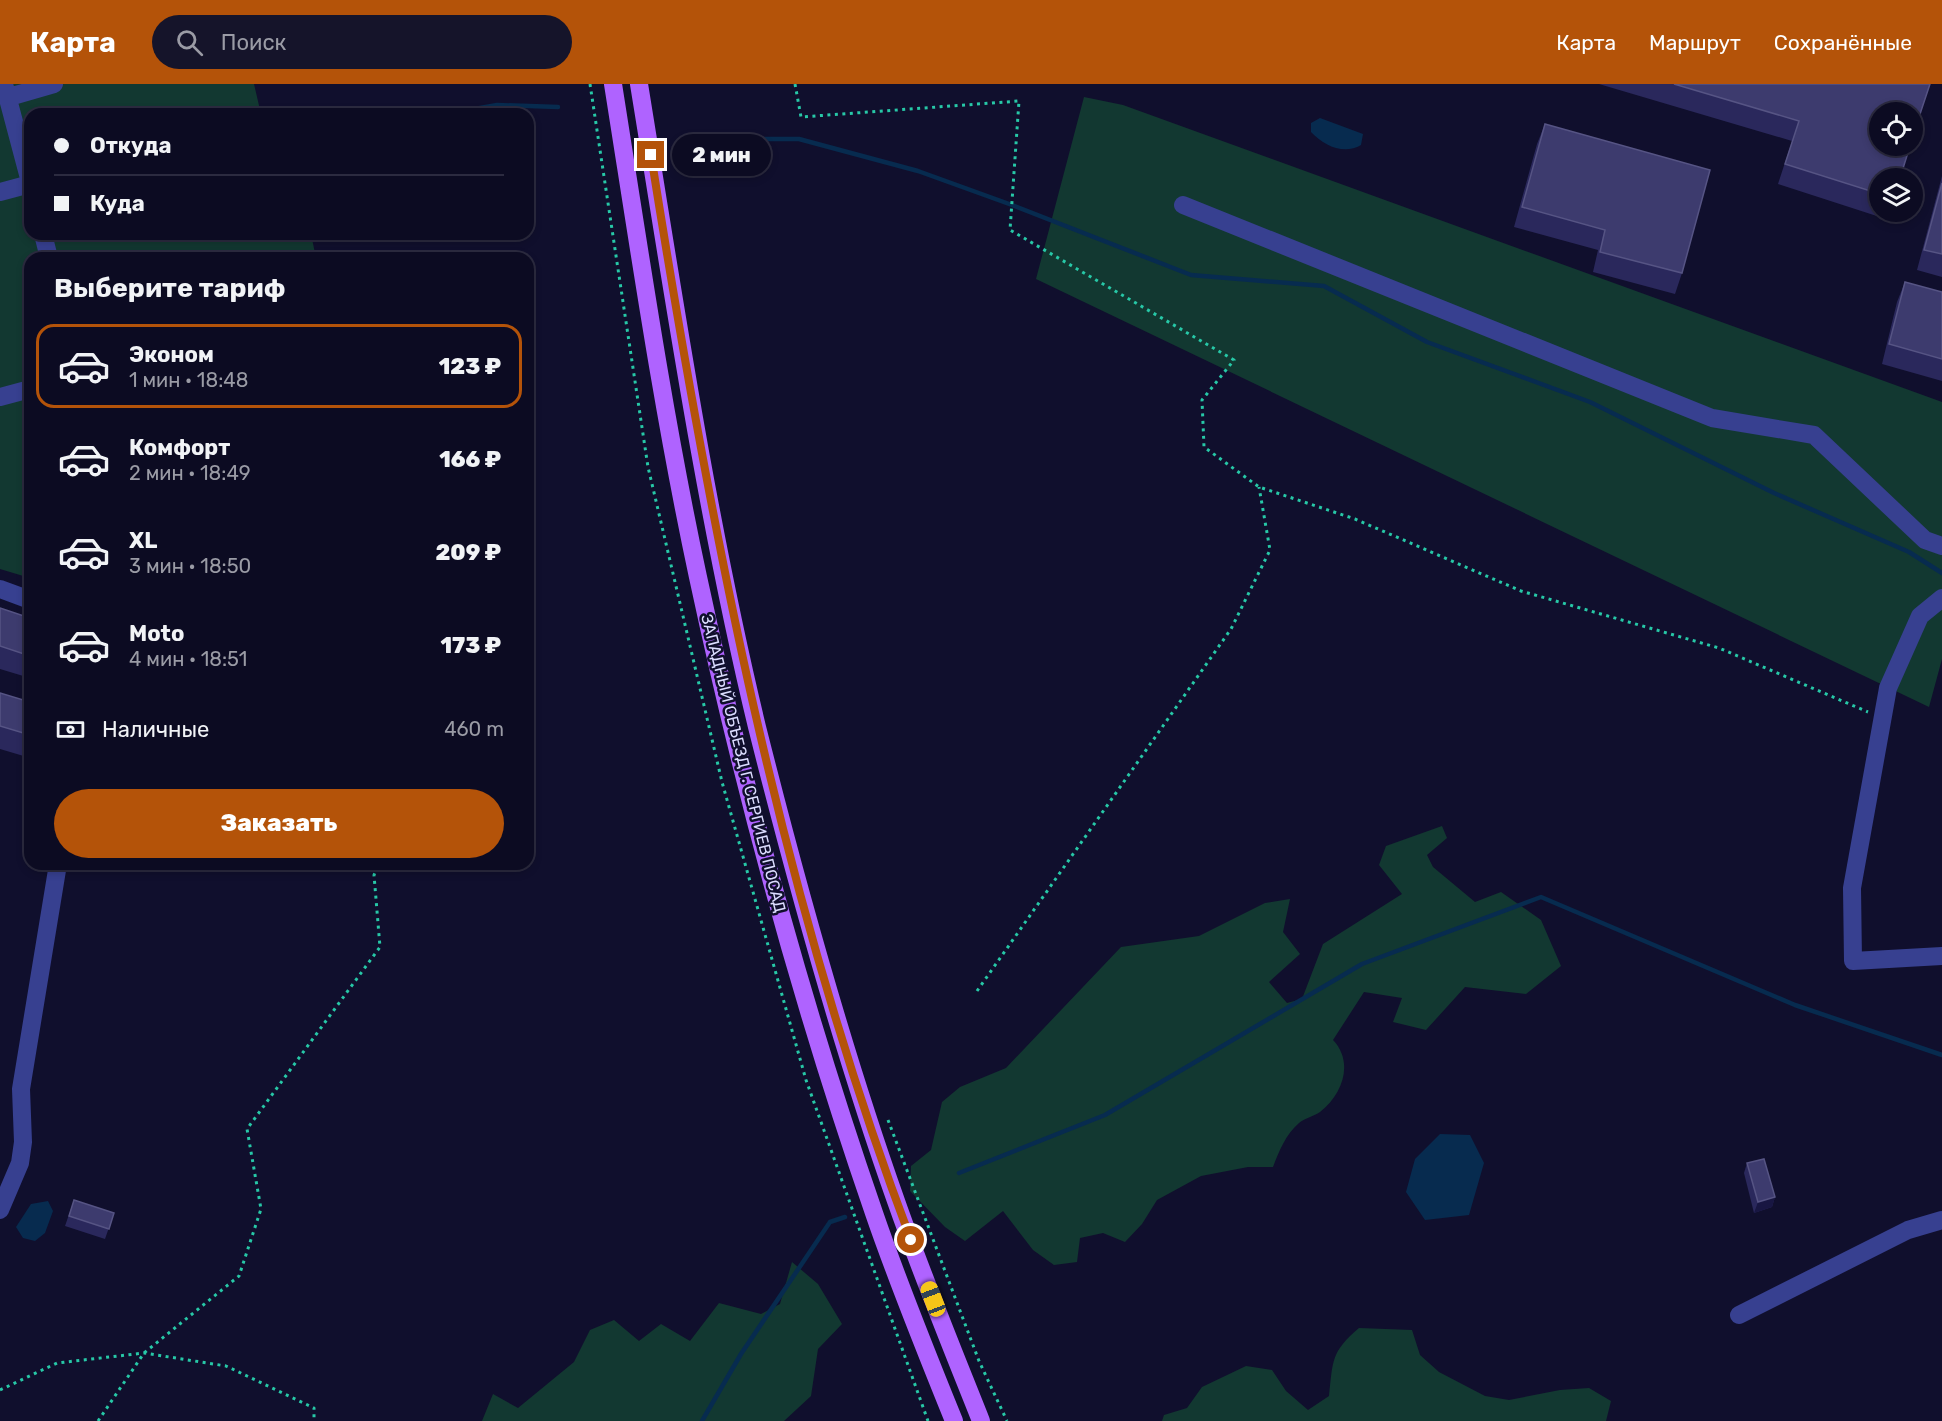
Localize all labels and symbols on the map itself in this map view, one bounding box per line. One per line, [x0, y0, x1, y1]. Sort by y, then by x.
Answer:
callout: 2 мин [672, 134, 771, 176]
route end [637, 141, 664, 168]
street label: ЗАПАДНЫЙ ОБЪЕЗД Г. СЕРГИЕВ ПОСАД [697, 612, 790, 914]
route start [897, 1226, 924, 1253]
car [918, 1279, 948, 1319]

